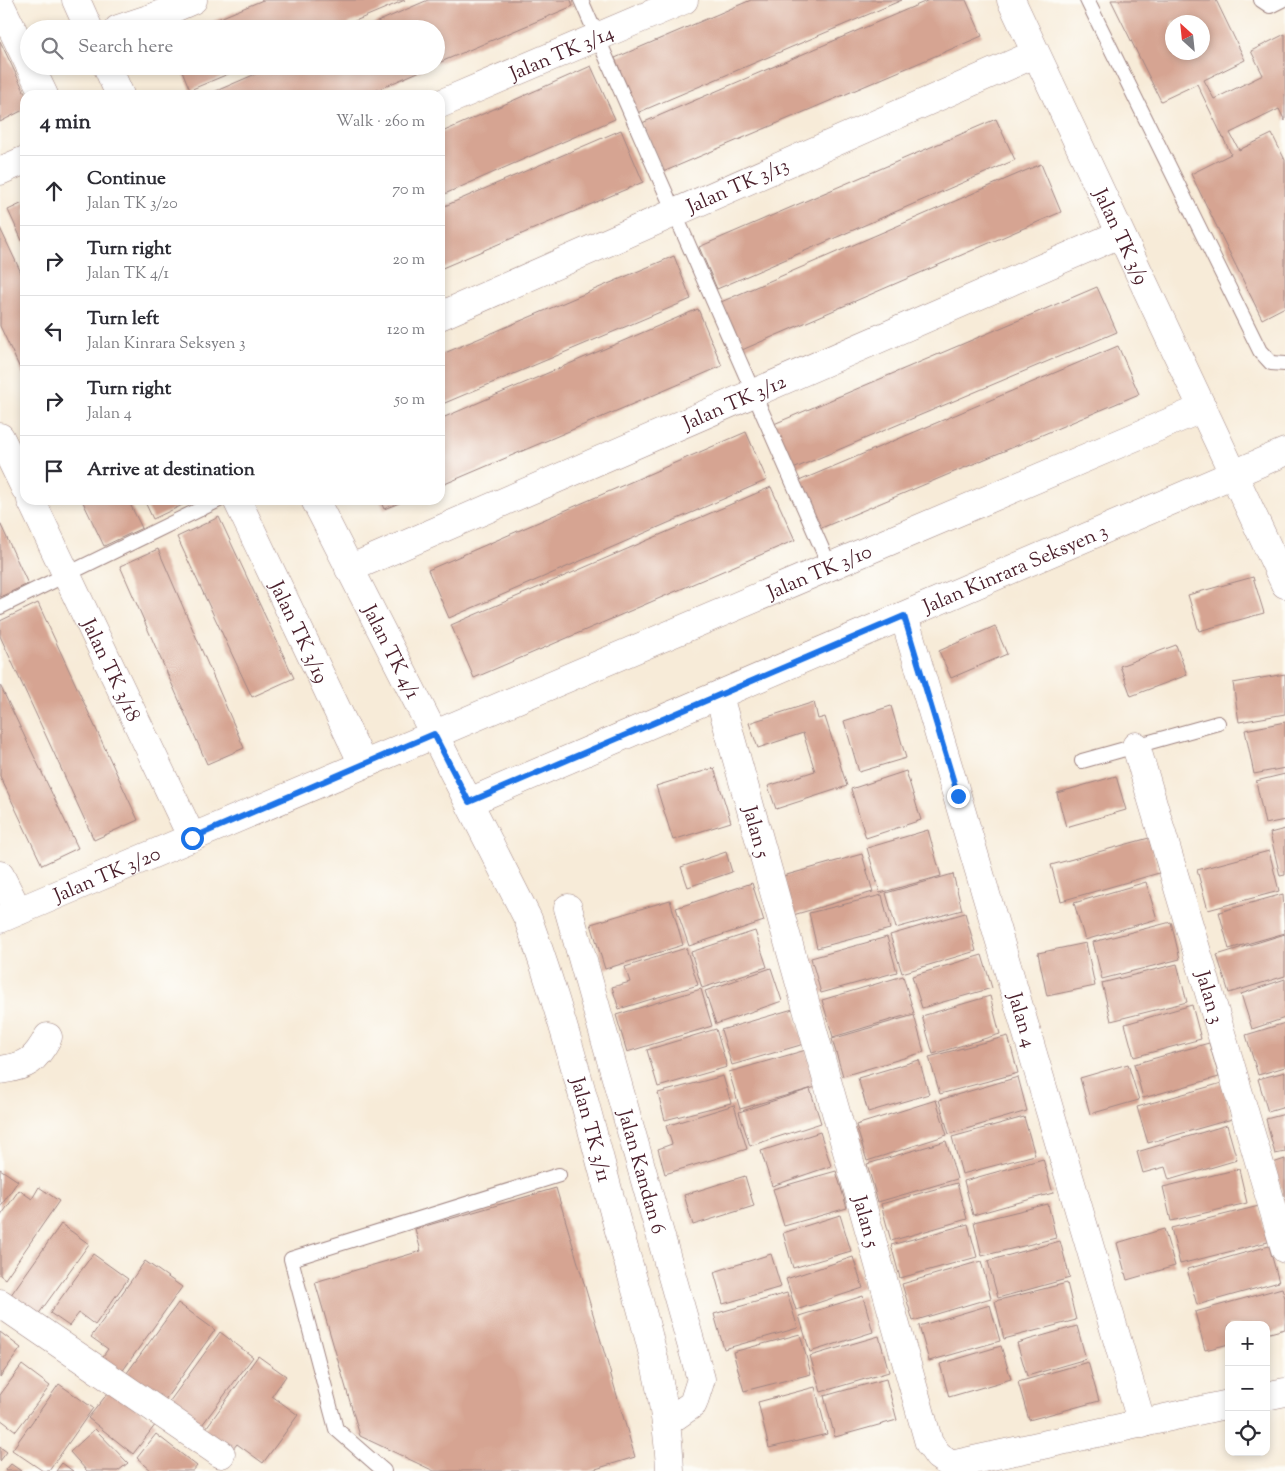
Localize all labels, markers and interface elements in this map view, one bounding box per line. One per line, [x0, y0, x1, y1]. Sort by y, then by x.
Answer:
north arrow [1165, 15, 1210, 60]
street label: Jalan TK 3/14 [505, 19, 619, 90]
search box [20, 20, 445, 75]
icon: search [38, 34, 66, 62]
text: Search here [78, 34, 173, 61]
text: 4 min [40, 108, 91, 138]
text: Walk · 260 m [336, 111, 425, 134]
street label: Jalan TK 3/13 [682, 152, 794, 223]
text: Continue [87, 166, 166, 193]
icon: ahead [40, 177, 68, 205]
text: 70 m [392, 179, 425, 202]
street label: Jalan TK 3/9 [1084, 184, 1155, 290]
text: Jalan TK 3/20 [87, 193, 178, 216]
text: Turn right [87, 236, 171, 263]
icon: right [40, 247, 68, 275]
text: 20 m [392, 249, 425, 272]
text: Jalan TK 4/1 [87, 263, 169, 286]
text: Turn left [87, 306, 159, 333]
icon: left [40, 317, 68, 345]
text: 120 m [387, 319, 425, 342]
text: Jalan Kinrara Seksyen 3 [87, 333, 245, 356]
street label: Jalan TK 3/12 [678, 369, 791, 440]
text: Turn right [87, 376, 171, 403]
icon: right [40, 387, 68, 415]
text: 50 m [394, 389, 425, 412]
text: Jalan 4 [87, 403, 132, 426]
icon: arrive [40, 457, 68, 485]
text: Arrive at destination [87, 457, 255, 484]
street label: Jalan Kinrara Seksyen 3 [918, 518, 1113, 623]
street label: Jalan TK 3/10 [762, 538, 877, 609]
street label: Jalan TK 3/19 [260, 576, 334, 689]
street label: Jalan TK 4/1 [353, 599, 426, 705]
street label: Jalan TK 3/18 [72, 614, 146, 727]
route end [947, 785, 970, 808]
street label: Jalan 5 [733, 802, 776, 862]
route start [181, 827, 204, 850]
street label: Jalan TK 3/20 [49, 840, 166, 912]
street label: Jalan 3 [1186, 967, 1230, 1028]
street label: Jalan 4 [998, 989, 1042, 1052]
street label: Jalan TK 3/11 [561, 1073, 617, 1186]
street label: Jalan Kandan 6 [608, 1106, 671, 1238]
street label: Jalan 5 [843, 1192, 886, 1252]
map controls [1225, 1321, 1270, 1456]
button: + [1225, 1321, 1270, 1366]
button: − [1225, 1366, 1270, 1411]
button: locate [1225, 1411, 1270, 1456]

